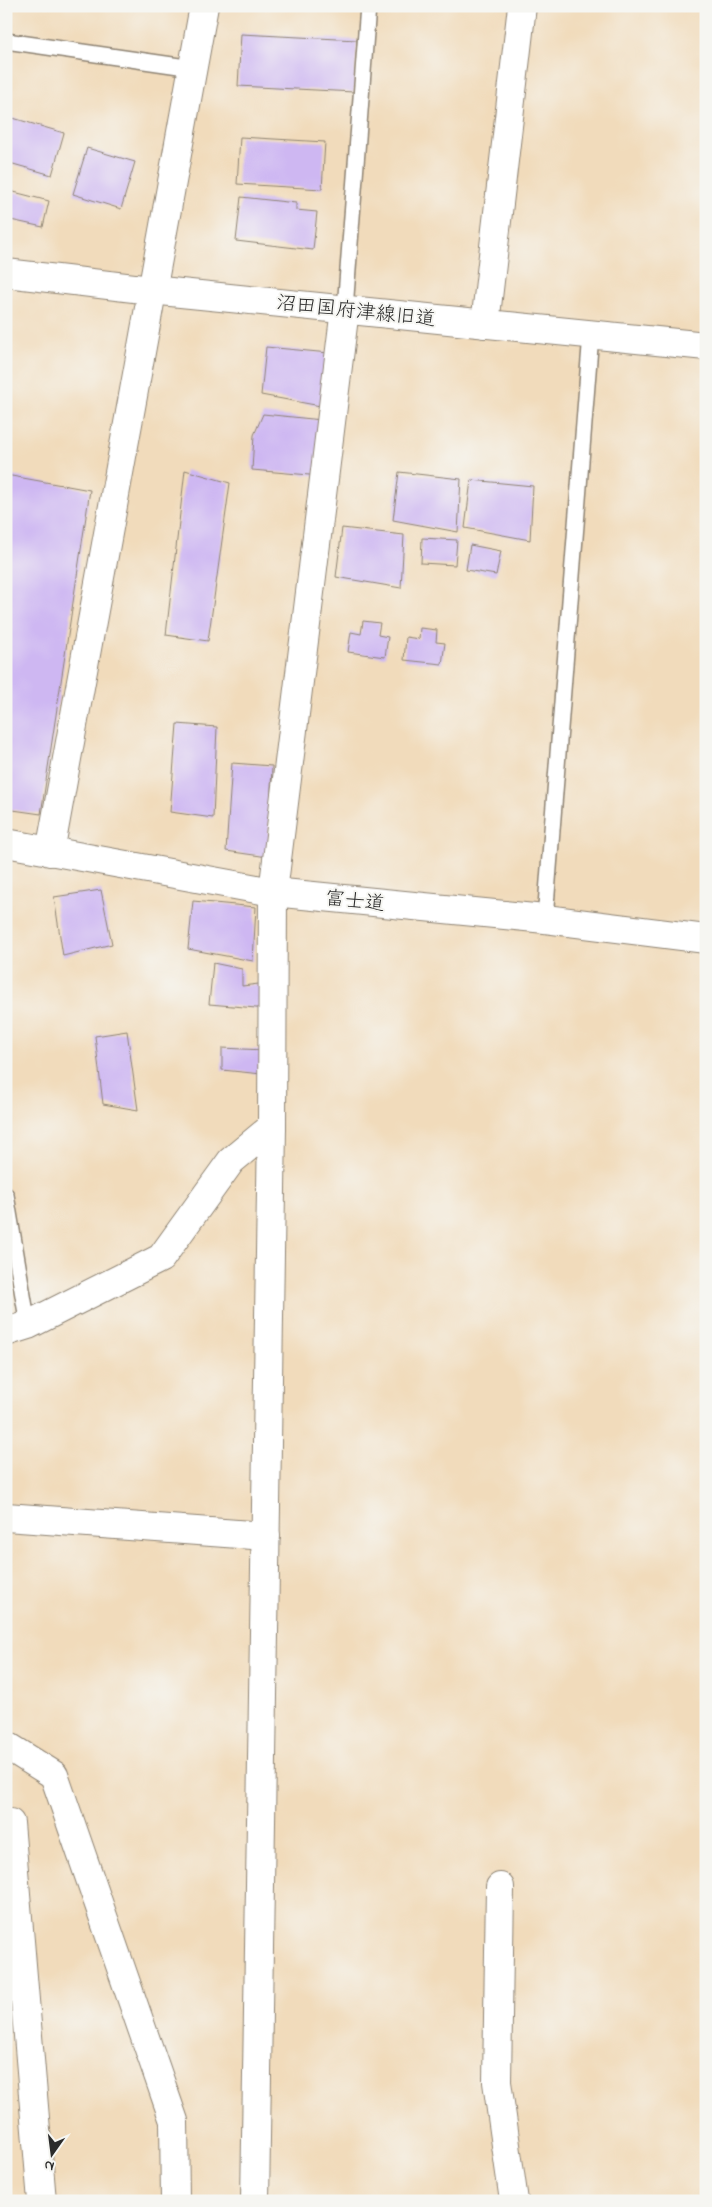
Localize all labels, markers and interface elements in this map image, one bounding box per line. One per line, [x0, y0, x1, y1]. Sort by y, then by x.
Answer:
street label: 沼田国府津線旧道 [275, 290, 437, 335]
street label: 富士道 [323, 885, 386, 920]
north arrow [28, 2130, 78, 2180]
text: N [42, 2154, 56, 2176]

